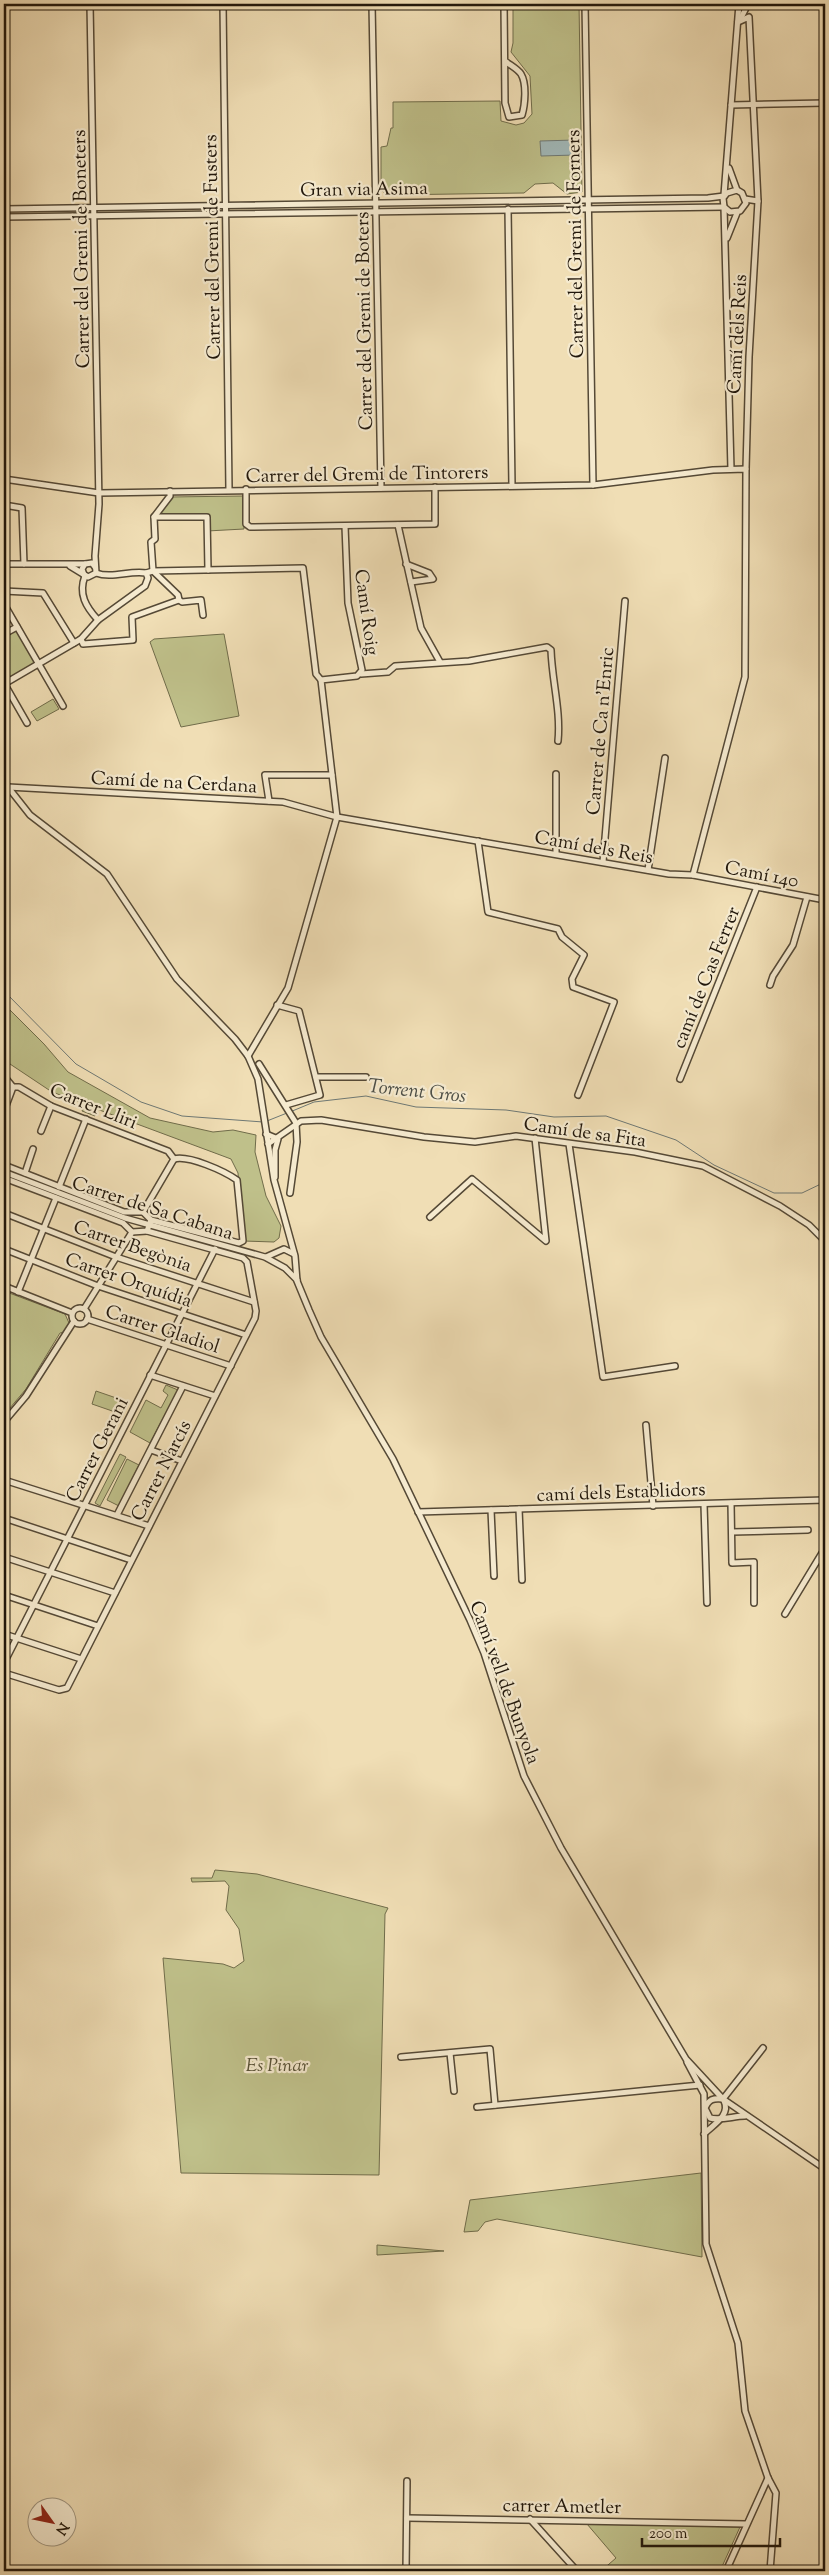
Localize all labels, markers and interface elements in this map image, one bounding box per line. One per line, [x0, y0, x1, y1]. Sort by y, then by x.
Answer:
street label: Carrer del Gremi de Boneters [67, 129, 98, 369]
street label: Carrer del Gremi de Forners [561, 129, 592, 359]
street label: Carrer del Gremi de Fusters [198, 134, 229, 360]
street label: Gran via Asima [300, 176, 428, 205]
street label: Carrer del Gremi de Boters [350, 211, 381, 431]
street label: Camí dels Reis [722, 274, 755, 395]
street label: Carrer del Gremi de Tintorers [245, 460, 489, 491]
street label: Camí Roig [346, 567, 385, 657]
street label: Carrer de Ca n'Enric [581, 646, 622, 816]
street label: Camí de na Cerdana [90, 766, 258, 801]
street label: Camí dels Reis [532, 825, 655, 872]
street label: Camí 140 [722, 855, 801, 896]
street label: camí de Cas Ferrer [667, 903, 748, 1053]
water label: Torrent Gros [366, 1073, 468, 1112]
street label: Carrer Lliri [45, 1077, 141, 1137]
street label: Camí de sa Fita [522, 1112, 648, 1155]
street label: Carrer de Sa Cabana [68, 1171, 237, 1248]
street label: Carrer Begònia [69, 1214, 195, 1280]
street label: Carrer Orquídia [61, 1247, 196, 1316]
street label: Carrer Gladiol [102, 1299, 223, 1362]
street label: Carrer Gerani [60, 1393, 136, 1507]
street label: Carrer Narcís [125, 1416, 199, 1526]
street label: camí dels Establidors [536, 1477, 706, 1510]
street label: Camí vell de Bunyola [462, 1597, 546, 1769]
park label: Es Pinar [245, 2053, 309, 2080]
street label: carrer Ametler [502, 2493, 622, 2522]
north arrow [28, 2498, 78, 2548]
scale bar [642, 2515, 779, 2547]
text: N [50, 2518, 73, 2538]
text: 200 m [649, 2524, 688, 2545]

